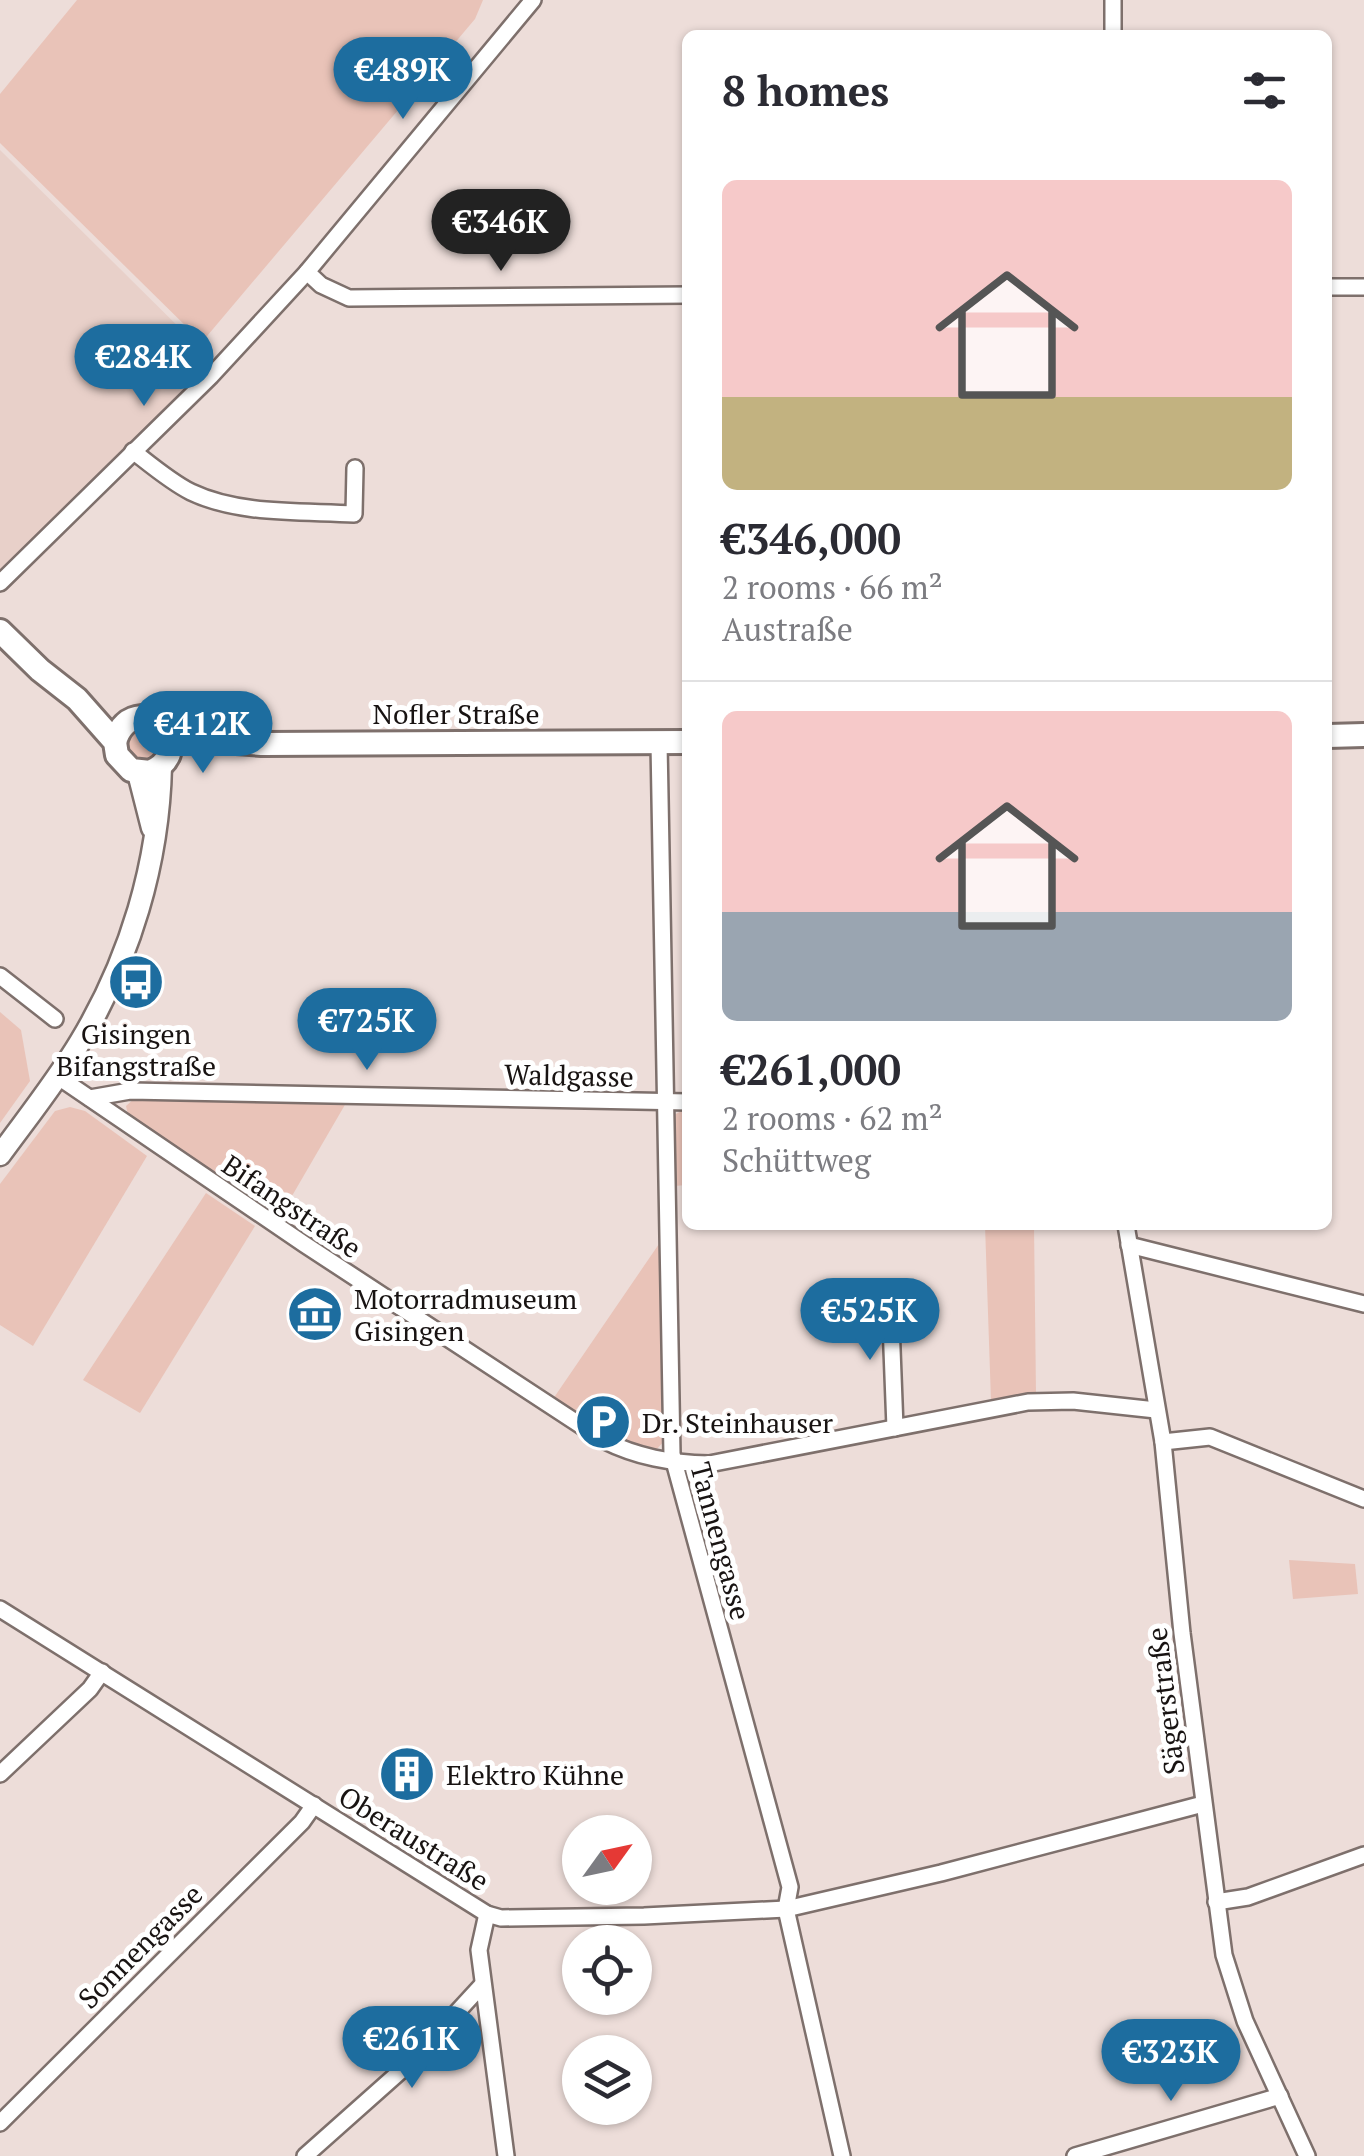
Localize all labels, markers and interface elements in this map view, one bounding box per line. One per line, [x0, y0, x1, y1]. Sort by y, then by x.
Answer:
pin: €489K [333, 37, 473, 122]
text: €489K [355, 48, 451, 90]
text: 8 homes [722, 62, 889, 118]
icon: filters [1237, 63, 1292, 118]
pin: €346K [431, 189, 571, 274]
text: €346K [453, 200, 549, 242]
icon: home [917, 245, 1097, 425]
pin: €284K [74, 324, 214, 409]
text: €284K [96, 335, 192, 377]
text: €346,000 [722, 510, 901, 566]
text: 2 rooms · 66 m² [722, 566, 943, 608]
text: Austraße [722, 608, 853, 650]
pin: €412K [133, 691, 273, 776]
street label: Nofler Straße [373, 695, 540, 732]
text: €412K [155, 702, 251, 744]
icon: home [917, 776, 1097, 956]
bus stop icon: Gisingen Bifangstraße [106, 952, 166, 1012]
pin: €725K [297, 988, 437, 1073]
text: €725K [319, 999, 415, 1041]
place label: Gisingen Bifangstraße [56, 1015, 216, 1084]
text: €261,000 [722, 1041, 901, 1097]
street label: Waldgasse [504, 1055, 634, 1095]
text: 2 rooms · 62 m² [722, 1097, 943, 1139]
text: Schüttweg [722, 1139, 871, 1181]
street label: Bifangstraße [215, 1146, 369, 1266]
pin: €525K [800, 1278, 940, 1363]
place label: Motorradmuseum Gisingen [354, 1280, 577, 1349]
museum icon: Motorradmuseum Gisingen [285, 1284, 345, 1344]
text: €525K [822, 1289, 918, 1331]
parking icon: Dr. Steinhauser [573, 1392, 633, 1452]
place label: Dr. Steinhauser [642, 1404, 833, 1441]
street label: Tannengasse [682, 1458, 760, 1624]
street label: Sägerstraße [1138, 1625, 1192, 1777]
building icon: Elektro Kühne [377, 1744, 437, 1804]
place label: Elektro Kühne [446, 1756, 624, 1793]
street label: Oberaustraße [332, 1777, 496, 1899]
north arrow [562, 1815, 652, 1905]
map controls [562, 1815, 652, 2125]
street label: Sonnengasse [70, 1876, 210, 2016]
button: locate [562, 1925, 652, 2015]
pin: €261K [342, 2006, 482, 2091]
text: €261K [364, 2017, 460, 2059]
pin: €323K [1101, 2019, 1241, 2104]
text: €323K [1123, 2030, 1219, 2072]
button: layers [562, 2035, 652, 2125]

